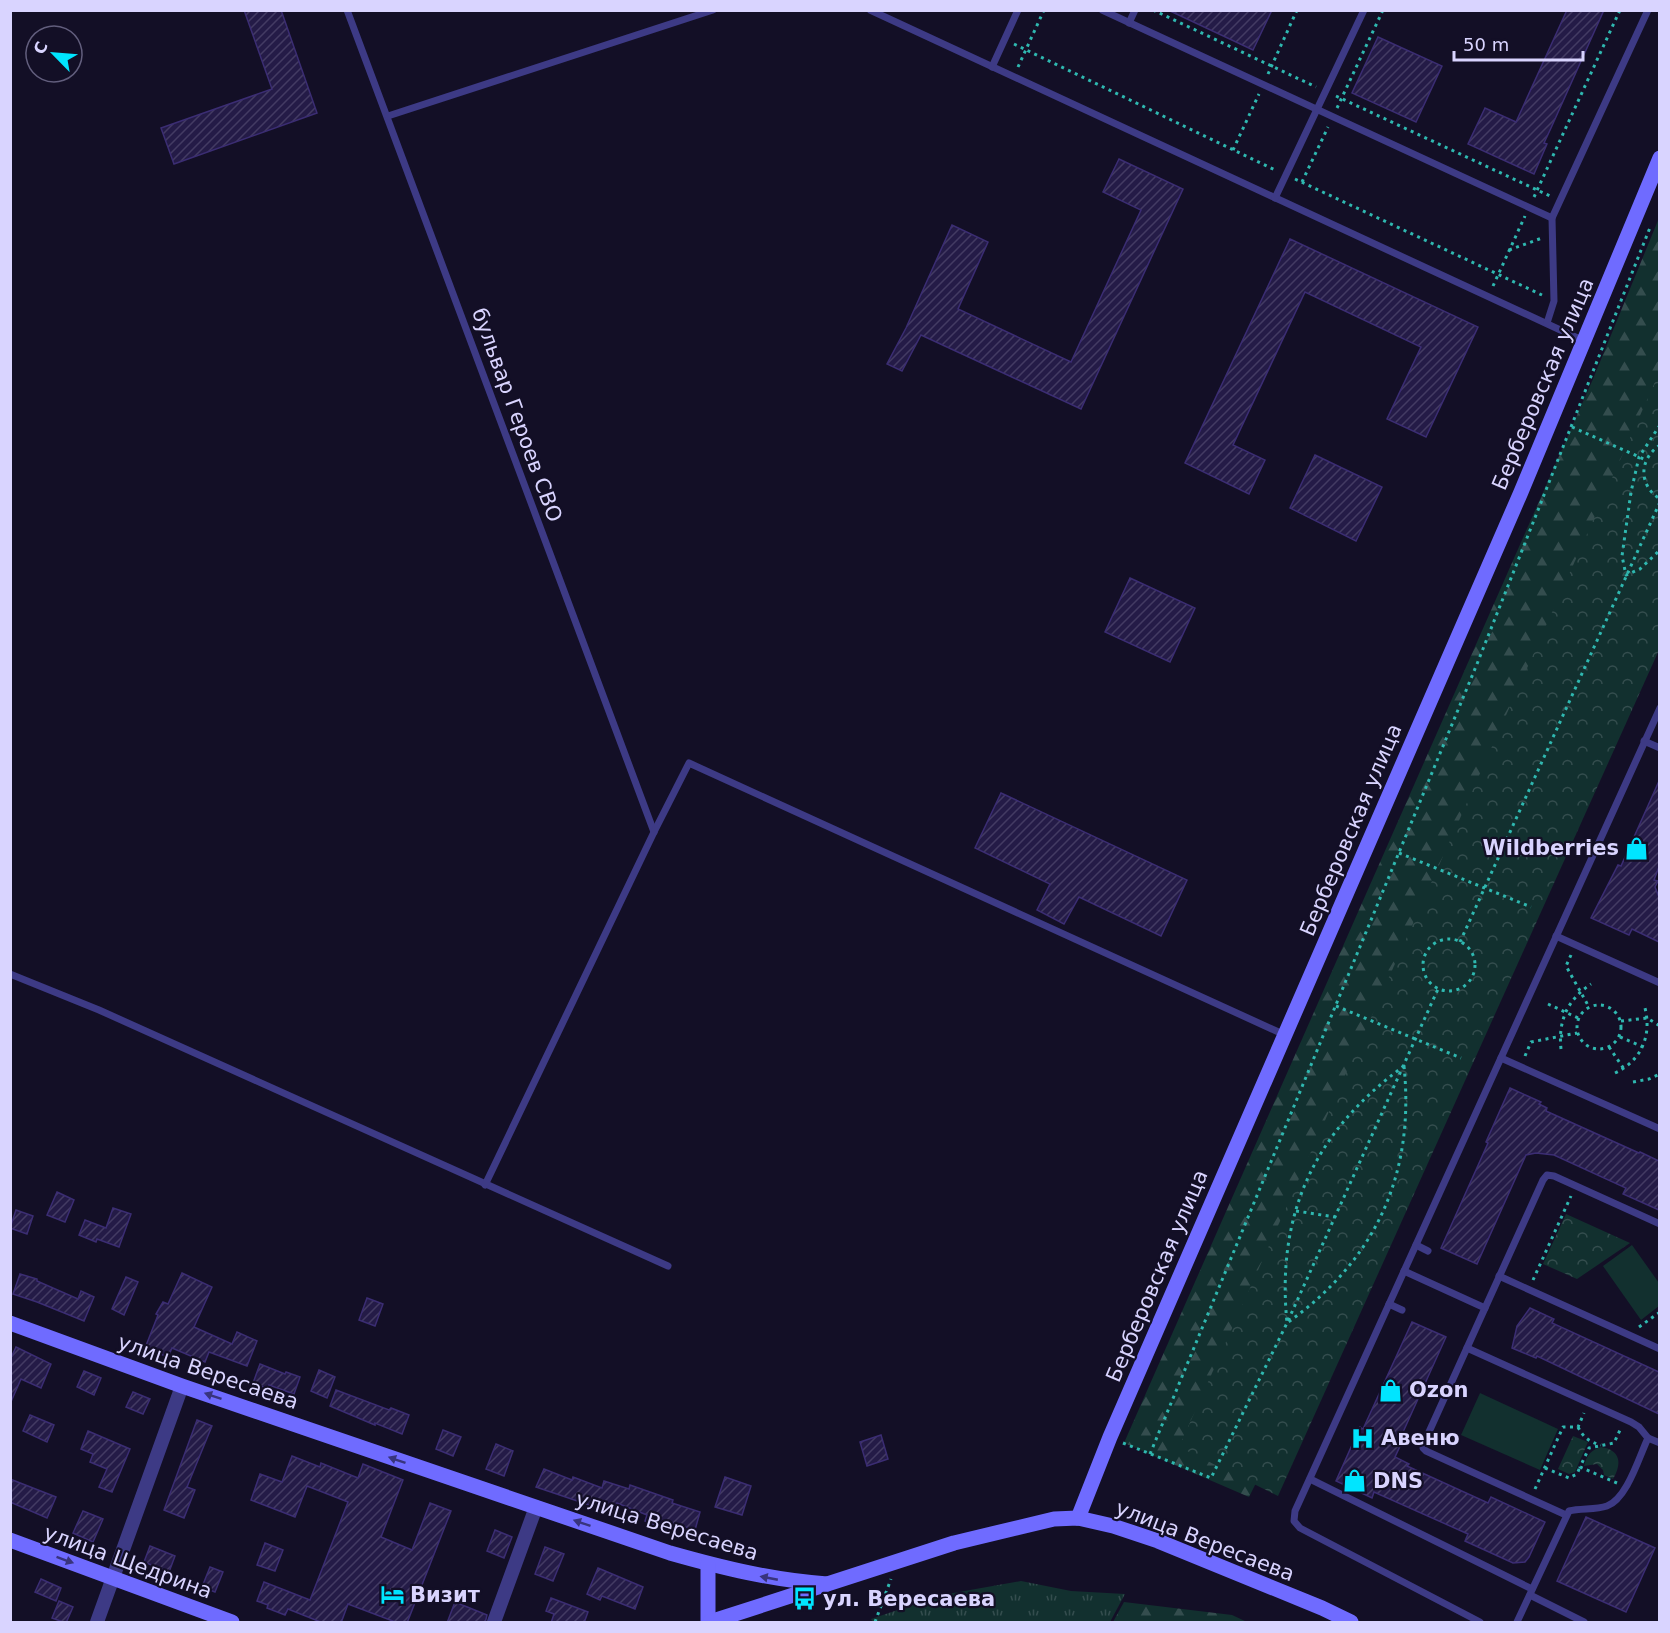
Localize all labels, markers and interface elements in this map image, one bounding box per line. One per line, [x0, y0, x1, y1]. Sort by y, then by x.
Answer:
north arrow [24, 24, 84, 84]
scale bar [1454, 24, 1583, 62]
text: 50 m [1463, 34, 1509, 55]
text: С [30, 39, 52, 57]
street label: Берберовская улица [1487, 274, 1599, 494]
street label: бульвар Героев СВО [467, 305, 567, 525]
street label: Берберовская улица [1295, 720, 1407, 940]
shop icon: Wildberries [1624, 835, 1650, 861]
place label: Wildberries [1482, 836, 1619, 860]
street label: Берберовская улица [1101, 1166, 1213, 1386]
street label: улица Вересаева [115, 1330, 301, 1414]
shop icon: Ozon [1378, 1377, 1404, 1403]
place label: Ozon [1409, 1378, 1468, 1402]
one-way arrow [204, 1391, 222, 1401]
hospital icon: Авеню [1350, 1425, 1376, 1451]
place label: Авеню [1381, 1426, 1460, 1450]
one-way arrow [388, 1454, 406, 1464]
shop icon: DNS [1342, 1468, 1368, 1494]
place label: DNS [1373, 1469, 1423, 1493]
street label: улица Вересаева [573, 1487, 761, 1565]
street label: улица Вересаева [1112, 1496, 1298, 1586]
one-way arrow [573, 1518, 591, 1527]
street label: улица Щедрина [41, 1520, 215, 1604]
one-way arrow [56, 1556, 74, 1566]
one-way arrow [759, 1573, 778, 1582]
hotel icon: Визит [379, 1582, 405, 1608]
place label: Визит [410, 1583, 481, 1607]
bus stop icon: ул. Вересаева [792, 1586, 818, 1612]
place label: ул. Вересаева [823, 1587, 995, 1611]

